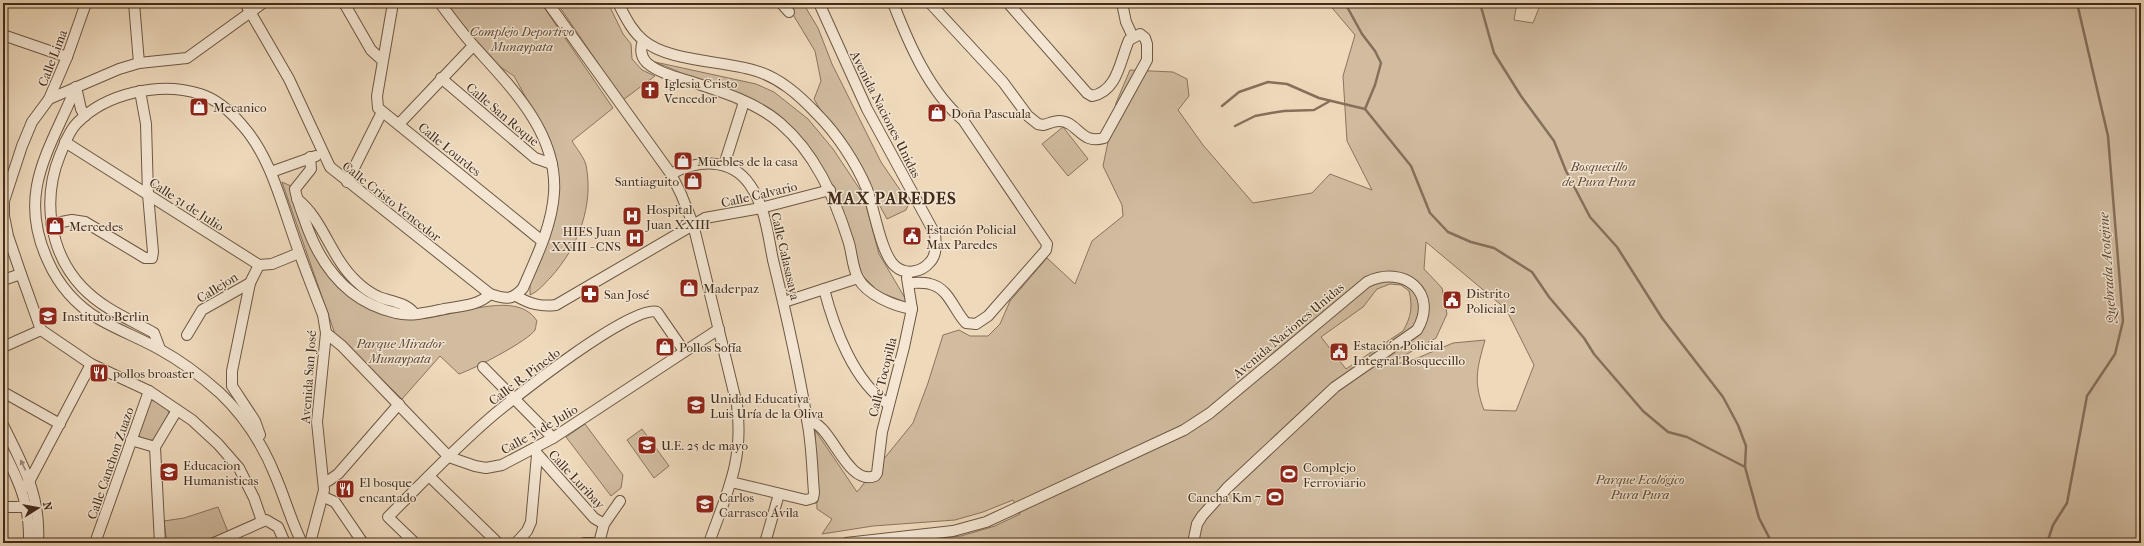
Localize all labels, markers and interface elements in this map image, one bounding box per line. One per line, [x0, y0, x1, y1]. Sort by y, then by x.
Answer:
park label: Complejo Deportivo Munaypata [470, 24, 575, 54]
street label: Calle Lima [35, 27, 70, 89]
street label: Avenida Naciones Unidas [847, 47, 924, 180]
place label: Iglesia Cristo Vencedor [663, 76, 738, 106]
church icon: Iglesia Cristo Vencedor [639, 79, 661, 101]
street label: Calle San Roque [463, 80, 543, 150]
shop icon: Mecanico [188, 96, 210, 118]
place label: Mecanico [213, 100, 267, 115]
shop icon: Doña Pascuala [926, 102, 948, 124]
place label: Doña Pascuala [951, 106, 1032, 121]
street label: Calle Lourdes [415, 119, 484, 179]
shop icon: Muebles de la casa [672, 150, 694, 172]
place label: Muebles de la casa [697, 154, 799, 169]
street label: Calle Cristo Vencedor [339, 158, 444, 245]
park label: Bosquecillo de Pura Pura [1562, 159, 1636, 189]
shop icon: Santiaguito [682, 170, 704, 192]
place label: Santiaguito [615, 174, 679, 189]
street label: Calle 31 de Julio [147, 175, 227, 234]
street label: Calle Calvario [720, 178, 799, 211]
district label: MAX PAREDES [826, 188, 957, 208]
place label: Hospital Juan XXIII [645, 202, 710, 232]
hospital icon: Hospital Juan XXIII [621, 205, 643, 227]
street label: Calle Calasasaya [768, 211, 803, 302]
water label: Quebrada Acotejine [2095, 211, 2120, 325]
shop icon: Mercedes [44, 215, 66, 237]
place label: Mercedes [69, 219, 123, 234]
place label: Estación Policial Max Paredes [926, 222, 1017, 252]
place label: HIES Juan XXIII - CNS [551, 224, 621, 254]
public building icon: Estación Policial Max Paredes [901, 225, 923, 247]
hospital icon: HIES Juan XXIII - CNS [624, 227, 646, 249]
street label: Callejon [194, 269, 241, 306]
shop icon: Maderpaz [678, 277, 700, 299]
street label: Avenida Naciones Unidas [1229, 279, 1347, 382]
place label: Maderpaz [703, 281, 759, 296]
pharmacy icon: San José [579, 283, 601, 305]
place label: Distrito Policial 2 [1466, 286, 1516, 316]
place label: San José [604, 287, 650, 302]
public building icon: Distrito Policial 2 [1441, 289, 1463, 311]
school or university icon: Instituto Berlin [37, 305, 59, 327]
place label: Instituto Berlin [62, 309, 150, 324]
street label: Avenida San José [298, 329, 319, 425]
street label: Calle Tocopilla [865, 335, 900, 419]
park label: Parque Mirador Munaypata [355, 336, 445, 366]
shop icon: Pollos Sofía [654, 336, 676, 358]
place label: Estación Policial Integral Bosquecillo [1353, 338, 1466, 368]
place label: Pollos Sofía [679, 340, 743, 355]
public building icon: Estación Policial Integral Bosquecillo [1328, 341, 1350, 363]
street label: Calle R. Pinedo [486, 344, 563, 408]
restaurant icon: pollos broaster [88, 362, 110, 384]
place label: pollos broaster [112, 366, 194, 381]
place label: Unidad Educativa Luis Uría de la Oliva [710, 391, 824, 421]
school or university icon: Unidad Educativa Luis Uría de la Oliva [685, 394, 707, 416]
street label: Calle 31 de Julio [498, 401, 581, 457]
street label: Calle Canchon Zuazo [84, 405, 137, 521]
school or university icon: U.E. 25 de mayo [636, 434, 658, 456]
place label: U.E. 25 de mayo [661, 438, 748, 453]
street label: Calle Luribay [546, 447, 608, 513]
place label: Educacion Humanisticas [183, 458, 259, 488]
one-way arrow [20, 459, 26, 470]
place label: Complejo Ferroviario [1303, 460, 1366, 490]
school or university icon: Educacion Humanisticas [158, 461, 180, 483]
sports icon: Complejo Ferroviario [1278, 463, 1300, 485]
park label: Parque Ecológico Pura Pura [1594, 472, 1685, 502]
place label: El bosque encantado [359, 475, 417, 505]
restaurant icon: El bosque encantado [334, 478, 356, 500]
sports icon: Cancha Km 7 [1264, 486, 1286, 508]
north arrow [18, 488, 58, 528]
place label: Carlos Carrasco Ávila [719, 490, 800, 520]
place label: Cancha Km 7 [1188, 490, 1261, 505]
school or university icon: Carlos Carrasco Ávila [694, 493, 716, 515]
text: N [40, 501, 55, 512]

